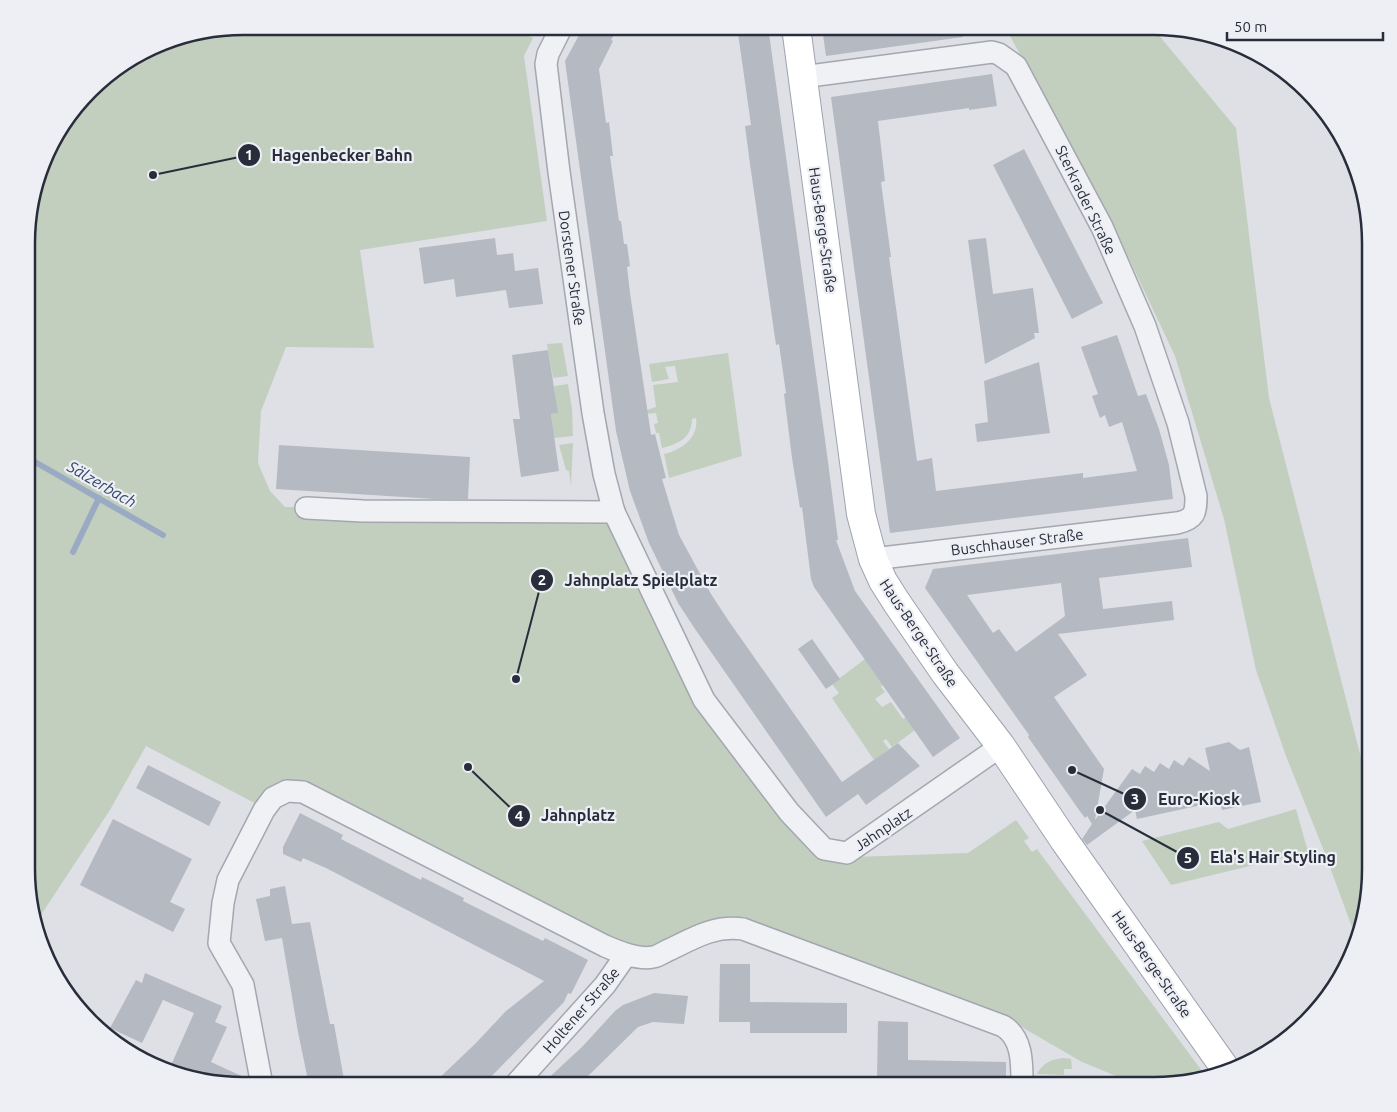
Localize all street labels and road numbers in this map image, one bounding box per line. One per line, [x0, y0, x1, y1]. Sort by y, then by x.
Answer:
street label: Sterkrader Straße [1052, 143, 1120, 257]
street label: Haus-Berge-Straße [806, 166, 840, 294]
street label: Dorstener Straße [556, 209, 588, 327]
street label: Buschhauser Straße [950, 525, 1084, 559]
street label: Haus-Berge-Straße [877, 576, 961, 690]
street label: Jahnplatz [851, 804, 915, 854]
street label: Haus-Berge-Straße [1109, 907, 1195, 1021]
street label: Holtener Straße [539, 964, 623, 1056]

